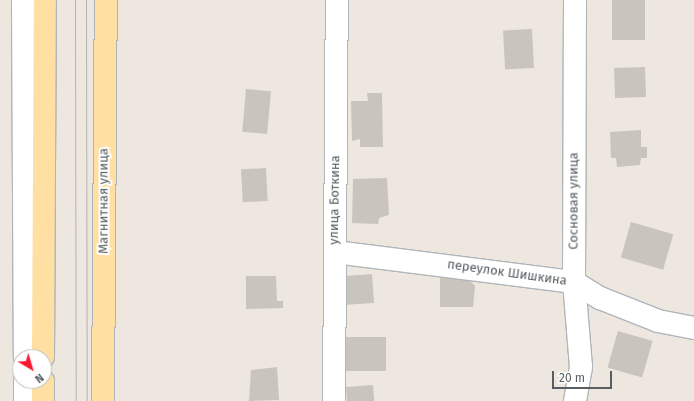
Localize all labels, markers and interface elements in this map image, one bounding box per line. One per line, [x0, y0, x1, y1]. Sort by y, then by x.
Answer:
street label: Магнитная улица [96, 148, 112, 254]
street label: Сосновая улица [566, 152, 582, 250]
street label: улица Боткина [326, 155, 344, 245]
street label: переулок Шишкина [446, 257, 568, 289]
north arrow [12, 349, 52, 389]
scale bar [554, 363, 614, 389]
text: N [32, 371, 46, 385]
text: 20 m [559, 371, 585, 385]

